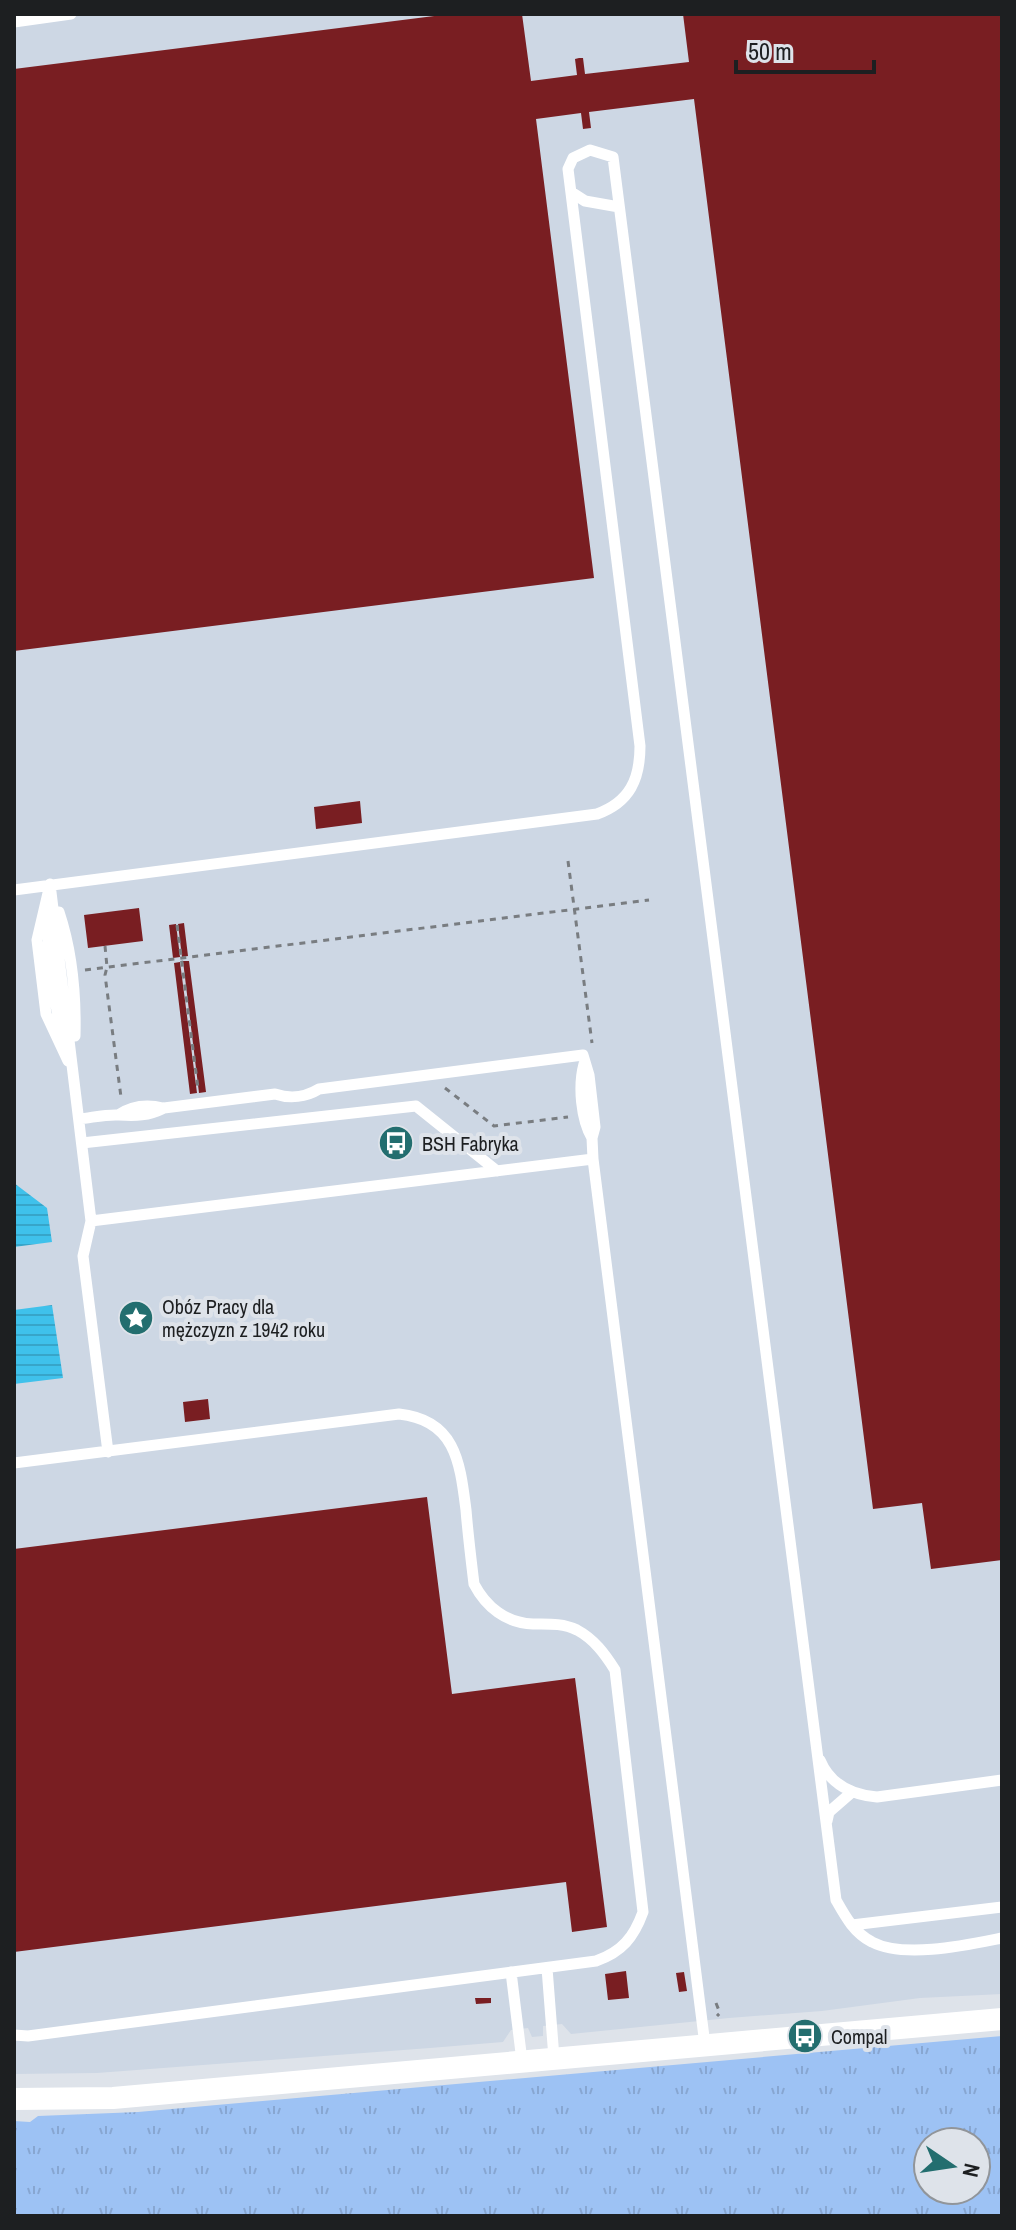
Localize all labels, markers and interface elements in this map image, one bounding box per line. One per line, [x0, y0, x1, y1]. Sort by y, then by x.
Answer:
scale bar [736, 24, 874, 74]
text: 50 m [748, 35, 792, 67]
bus stop icon: BSH Fabryka [377, 1124, 415, 1162]
place label: BSH Fabryka [422, 1130, 519, 1157]
place label: Obóz Pracy dla mężczyzn z 1942 roku [162, 1293, 325, 1343]
place icon: Obóz Pracy dla mężczyzn z 1942 roku [117, 1299, 155, 1337]
bus stop icon: Compal [786, 2017, 824, 2055]
place label: Compal [831, 2023, 888, 2050]
north arrow [912, 2126, 992, 2206]
text: N [955, 2161, 988, 2180]

